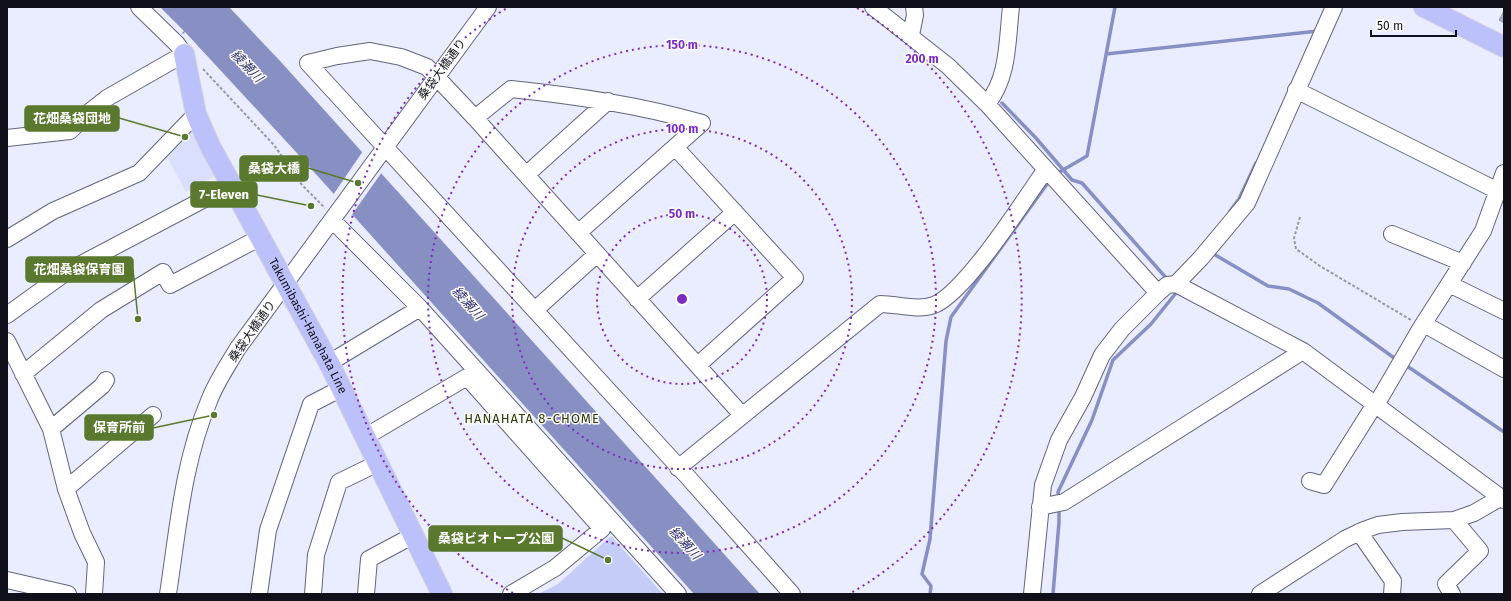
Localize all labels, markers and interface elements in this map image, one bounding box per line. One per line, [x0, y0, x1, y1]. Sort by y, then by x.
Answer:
scale bar [1371, 12, 1456, 38]
text: 50 m [1377, 19, 1403, 33]
street label: 桑袋大橋通り [415, 36, 469, 102]
text: 150 m [666, 38, 698, 52]
water label: 綾瀬川 [228, 47, 267, 87]
text: 200 m [905, 52, 939, 66]
callout: 花畑桑袋団地 [25, 106, 119, 131]
text: 花畑桑袋団地 [33, 111, 111, 126]
text: 100 m [666, 122, 698, 136]
callout: 桑袋大橋 [240, 156, 308, 181]
text: 桑袋大橋 [248, 161, 300, 176]
callout: 7-Eleven [191, 182, 257, 207]
text: 7-Eleven [199, 187, 249, 202]
text: 50 m [669, 207, 695, 221]
street label: Takumibashi-Hanahata Line [266, 256, 350, 396]
callout: 花畑桑袋保育園 [26, 257, 133, 282]
text: 花畑桑袋保育園 [33, 262, 125, 277]
water label: 綾瀬川 [449, 283, 488, 324]
centre of rings [675, 292, 689, 306]
street label: 桑袋大橋通り [226, 297, 278, 365]
district label: HANAHATA 8-CHOME [464, 411, 600, 426]
callout: 保育所前 [85, 415, 153, 440]
text: 保育所前 [93, 420, 145, 435]
water label: 綾瀬川 [666, 523, 705, 564]
callout: 桑袋ビオトープ公園 [429, 526, 562, 551]
text: 桑袋ビオトープ公園 [438, 531, 554, 546]

